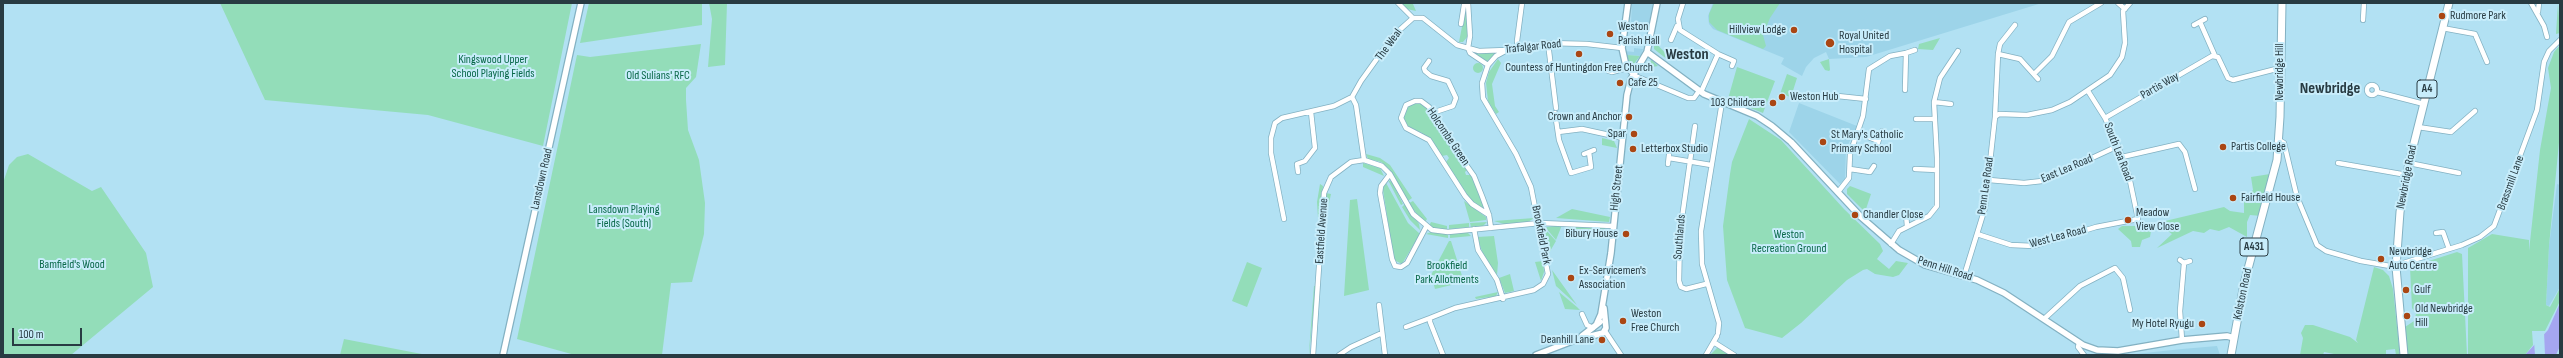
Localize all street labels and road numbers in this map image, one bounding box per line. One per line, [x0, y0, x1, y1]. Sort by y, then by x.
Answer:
street label: The Weal [1373, 26, 1405, 64]
street label: Trafalgar Road [1504, 37, 1562, 57]
street label: Newbridge Hill [2273, 43, 2287, 101]
street label: Partis Way [2138, 69, 2182, 103]
road number: A4 [2417, 80, 2437, 98]
street label: Holcombe Green [1423, 105, 1473, 169]
street label: South Lea Road [2100, 121, 2136, 183]
street label: Newbridge Road [2394, 144, 2420, 210]
street label: Lansdown Road [528, 147, 556, 211]
street label: East Lea Road [2039, 152, 2095, 186]
street label: Brassmill Lane [2494, 154, 2528, 212]
street label: Penn Lea Road [1975, 156, 1997, 216]
street label: High Street [1607, 165, 1627, 211]
street label: Eastfield Avenue [1313, 198, 1331, 264]
street label: Brookfield Park [1528, 204, 1554, 266]
street label: Southlands [1671, 214, 1689, 260]
street label: West Lea Road [2028, 223, 2088, 251]
road number: A431 [2240, 238, 2268, 256]
street label: Penn Hill Road [1916, 253, 1974, 285]
street label: Kelston Road [2231, 267, 2255, 321]

